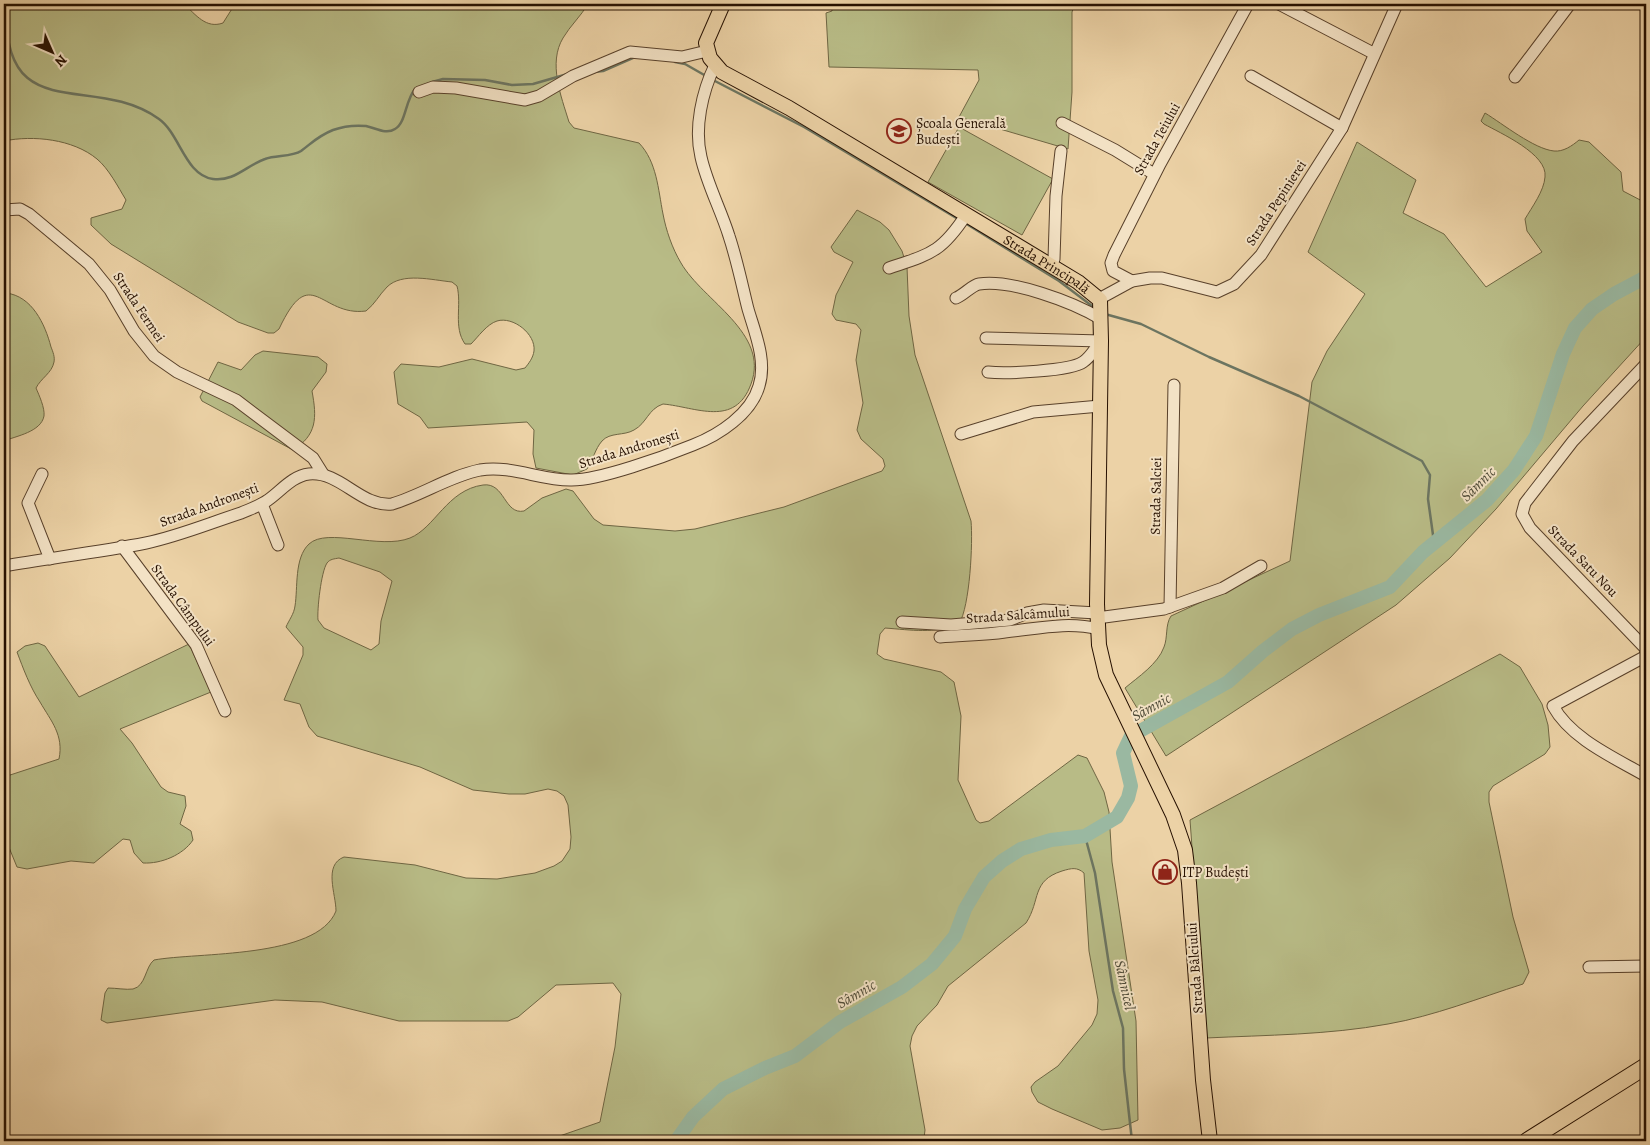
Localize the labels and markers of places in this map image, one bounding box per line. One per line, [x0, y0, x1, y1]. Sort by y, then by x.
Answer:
place label: Școala Generală Budești [916, 114, 1007, 149]
school or university icon: Școala Generală Budești [886, 118, 912, 144]
shop icon: ITP Budești [1152, 859, 1178, 885]
place label: ITP Budești [1182, 863, 1249, 882]

